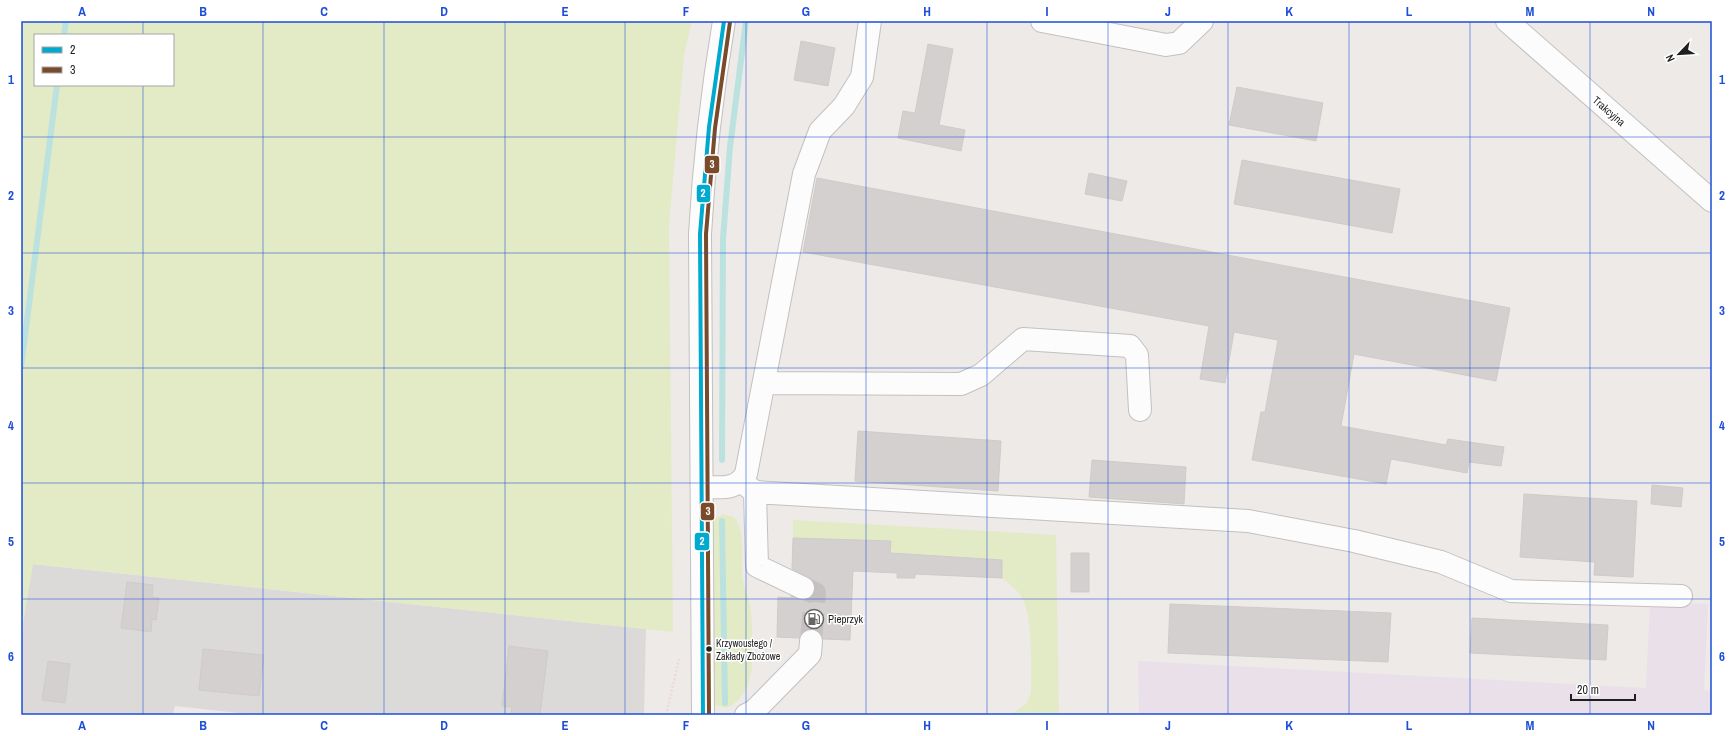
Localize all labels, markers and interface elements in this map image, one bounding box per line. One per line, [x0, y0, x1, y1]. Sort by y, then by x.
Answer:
text: A [78, 3, 86, 20]
text: B [199, 3, 207, 20]
text: C [320, 3, 328, 20]
text: D [440, 3, 448, 20]
text: E [561, 3, 569, 20]
text: F [683, 3, 690, 20]
text: G [802, 3, 810, 20]
text: H [923, 3, 931, 20]
text: I [1046, 3, 1049, 20]
text: J [1165, 3, 1171, 20]
text: K [1285, 3, 1293, 20]
text: L [1406, 3, 1413, 20]
text: M [1526, 3, 1535, 20]
text: N [1647, 3, 1655, 20]
legend [34, 34, 174, 86]
north arrow [1659, 34, 1699, 74]
text: 2 [70, 42, 75, 58]
text: N [1662, 52, 1678, 64]
text: 3 [70, 62, 75, 78]
text: 1 [8, 71, 14, 88]
text: 1 [1719, 71, 1725, 88]
street label: Trakcyjna [1590, 93, 1628, 129]
line badge: 3 [704, 155, 720, 174]
text: 3 [709, 157, 715, 171]
line badge: 2 [696, 184, 711, 203]
text: 2 [700, 186, 706, 200]
text: 2 [8, 187, 14, 204]
text: 2 [1719, 187, 1725, 204]
text: 3 [8, 302, 14, 319]
text: 3 [1719, 302, 1725, 319]
text: 4 [8, 417, 14, 434]
text: 4 [1719, 417, 1725, 434]
line badge: 3 [700, 502, 715, 521]
text: 3 [705, 504, 711, 518]
line badge: 2 [694, 532, 710, 551]
text: 5 [8, 533, 14, 550]
text: 5 [1719, 533, 1725, 550]
text: 2 [699, 534, 705, 548]
fuel station icon: Pieprzyk [803, 608, 825, 630]
place label: Pieprzyk [828, 612, 864, 626]
place label: Krzywoustego / Zakłady Zbożowe [716, 637, 781, 663]
marker: Krzywoustego / Zakłady Zbożowe [704, 644, 714, 654]
text: 6 [8, 648, 14, 665]
text: 6 [1719, 648, 1725, 665]
scale bar [1571, 676, 1635, 702]
text: 20 m [1577, 682, 1599, 698]
text: A [78, 717, 86, 734]
text: B [199, 717, 207, 734]
text: C [320, 717, 328, 734]
text: D [440, 717, 448, 734]
text: E [561, 717, 569, 734]
text: F [683, 717, 690, 734]
text: G [802, 717, 810, 734]
text: H [923, 717, 931, 734]
text: I [1046, 717, 1049, 734]
text: J [1165, 717, 1171, 734]
text: K [1285, 717, 1293, 734]
text: L [1406, 717, 1413, 734]
text: M [1526, 717, 1535, 734]
text: N [1647, 717, 1655, 734]

